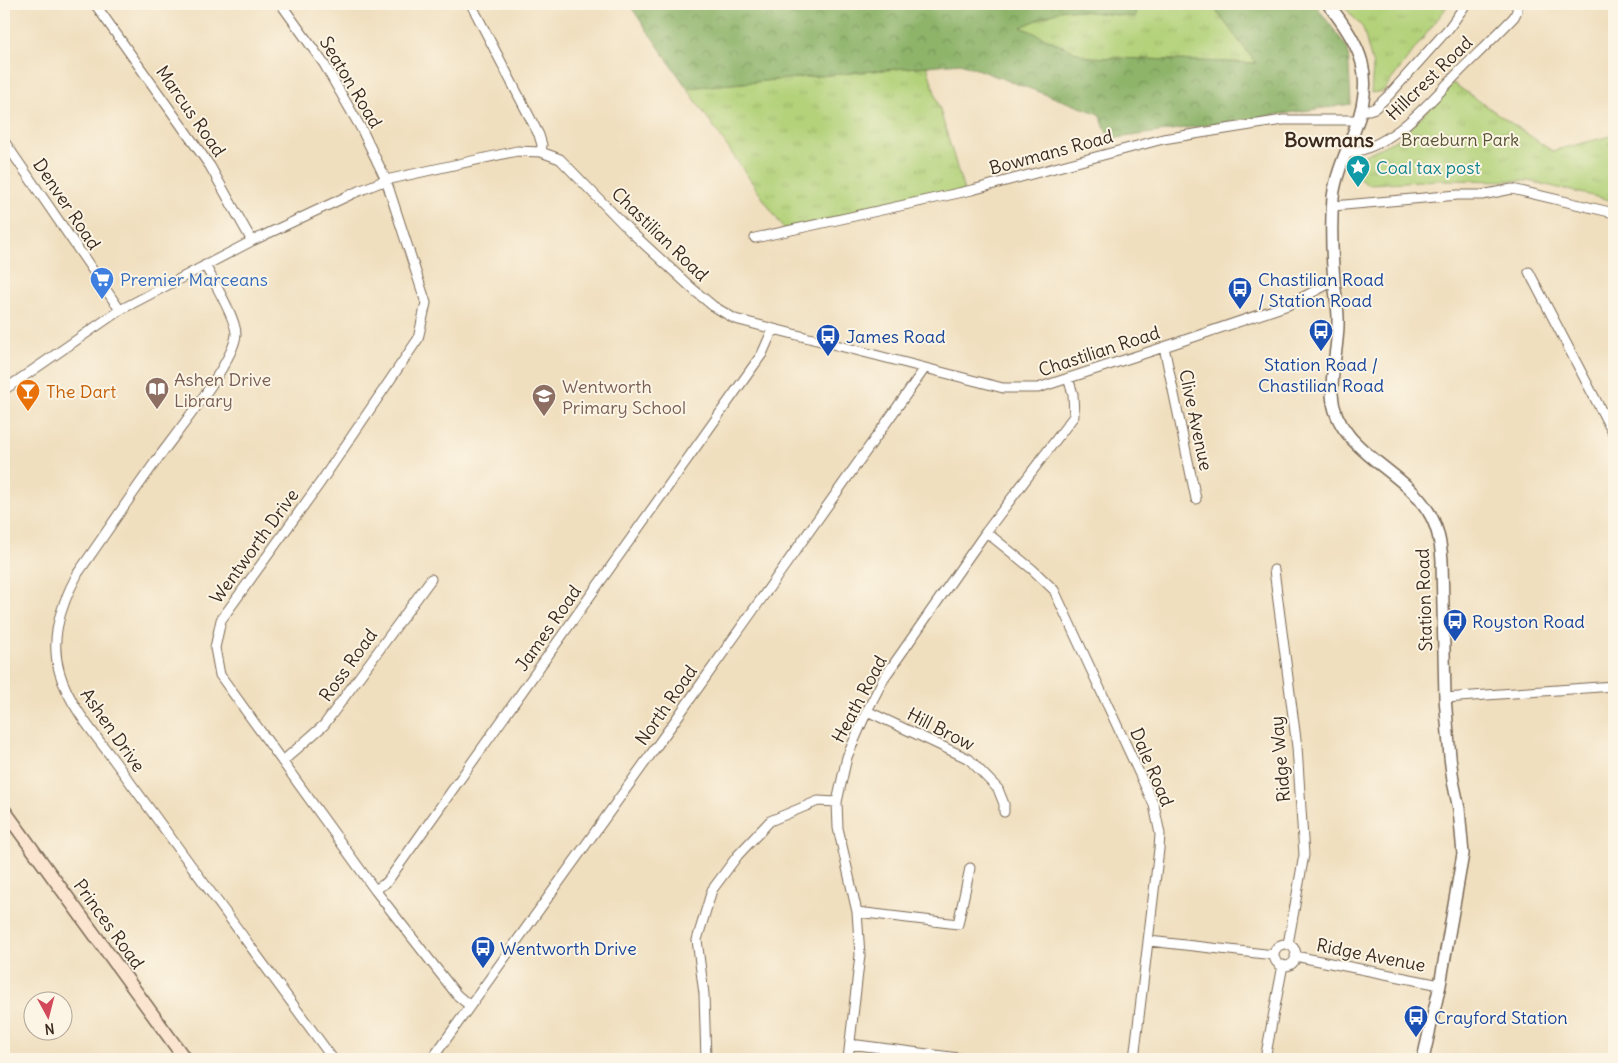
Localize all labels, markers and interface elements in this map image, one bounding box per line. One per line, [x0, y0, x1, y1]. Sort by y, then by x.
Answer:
street label: Hillcrest Road [1381, 31, 1477, 125]
street label: Seaton Road [315, 32, 388, 132]
street label: Marcus Road [151, 61, 231, 161]
street label: Bowmans Road [987, 124, 1116, 180]
district label: Bowmans [1284, 127, 1374, 152]
park label: Braeburn Park [1401, 128, 1519, 151]
street label: Denver Road [28, 154, 106, 254]
place icon: Coal tax post [1345, 154, 1371, 188]
place label: Coal tax post [1376, 156, 1481, 179]
street label: Chastilian Road [607, 182, 714, 286]
supermarket icon: Premier Marceans [89, 266, 115, 300]
place label: Premier Marceans [120, 268, 268, 291]
place label: Chastilian Road / Station Road [1258, 268, 1384, 312]
bus stop icon: Chastilian Road / Station Road [1227, 276, 1253, 310]
bus stop icon: Station Road / Chastilian Road [1308, 318, 1334, 352]
street label: Chastilian Road [1036, 320, 1163, 381]
bus stop icon: James Road [815, 323, 841, 357]
place label: James Road [846, 325, 946, 348]
place label: Station Road / Chastilian Road [1258, 353, 1384, 397]
street label: Clive Avenue [1174, 367, 1218, 473]
place label: Ashen Drive Library [174, 368, 271, 412]
place label: Wentworth Primary School [562, 375, 686, 419]
library icon: Ashen Drive Library [144, 376, 170, 410]
bar icon: The Dart [15, 378, 41, 412]
place label: The Dart [46, 380, 116, 403]
school or university icon: Wentworth Primary School [531, 383, 557, 417]
street label: Wentworth Drive [205, 484, 303, 608]
street label: Station Road [1411, 548, 1437, 652]
street label: James Road [510, 580, 586, 675]
bus stop icon: Royston Road [1442, 608, 1468, 642]
place label: Royston Road [1472, 610, 1585, 633]
street label: Ross Road [314, 624, 382, 706]
street label: Heath Road [826, 651, 892, 747]
street label: North Road [630, 660, 702, 750]
street label: Ashen Drive [76, 684, 150, 776]
street label: Hill Brow [903, 702, 979, 756]
street label: Ridge Way [1265, 715, 1295, 803]
street label: Dale Road [1125, 724, 1179, 810]
street label: Princes Road [69, 874, 150, 974]
street label: Ridge Avenue [1315, 933, 1427, 977]
bus stop icon: Wentworth Drive [470, 935, 496, 969]
place label: Wentworth Drive [500, 937, 637, 960]
north arrow [22, 990, 72, 1040]
bus stop icon: Crayford Station [1403, 1004, 1429, 1038]
place label: Crayford Station [1434, 1006, 1568, 1029]
text: N [44, 1019, 55, 1038]

